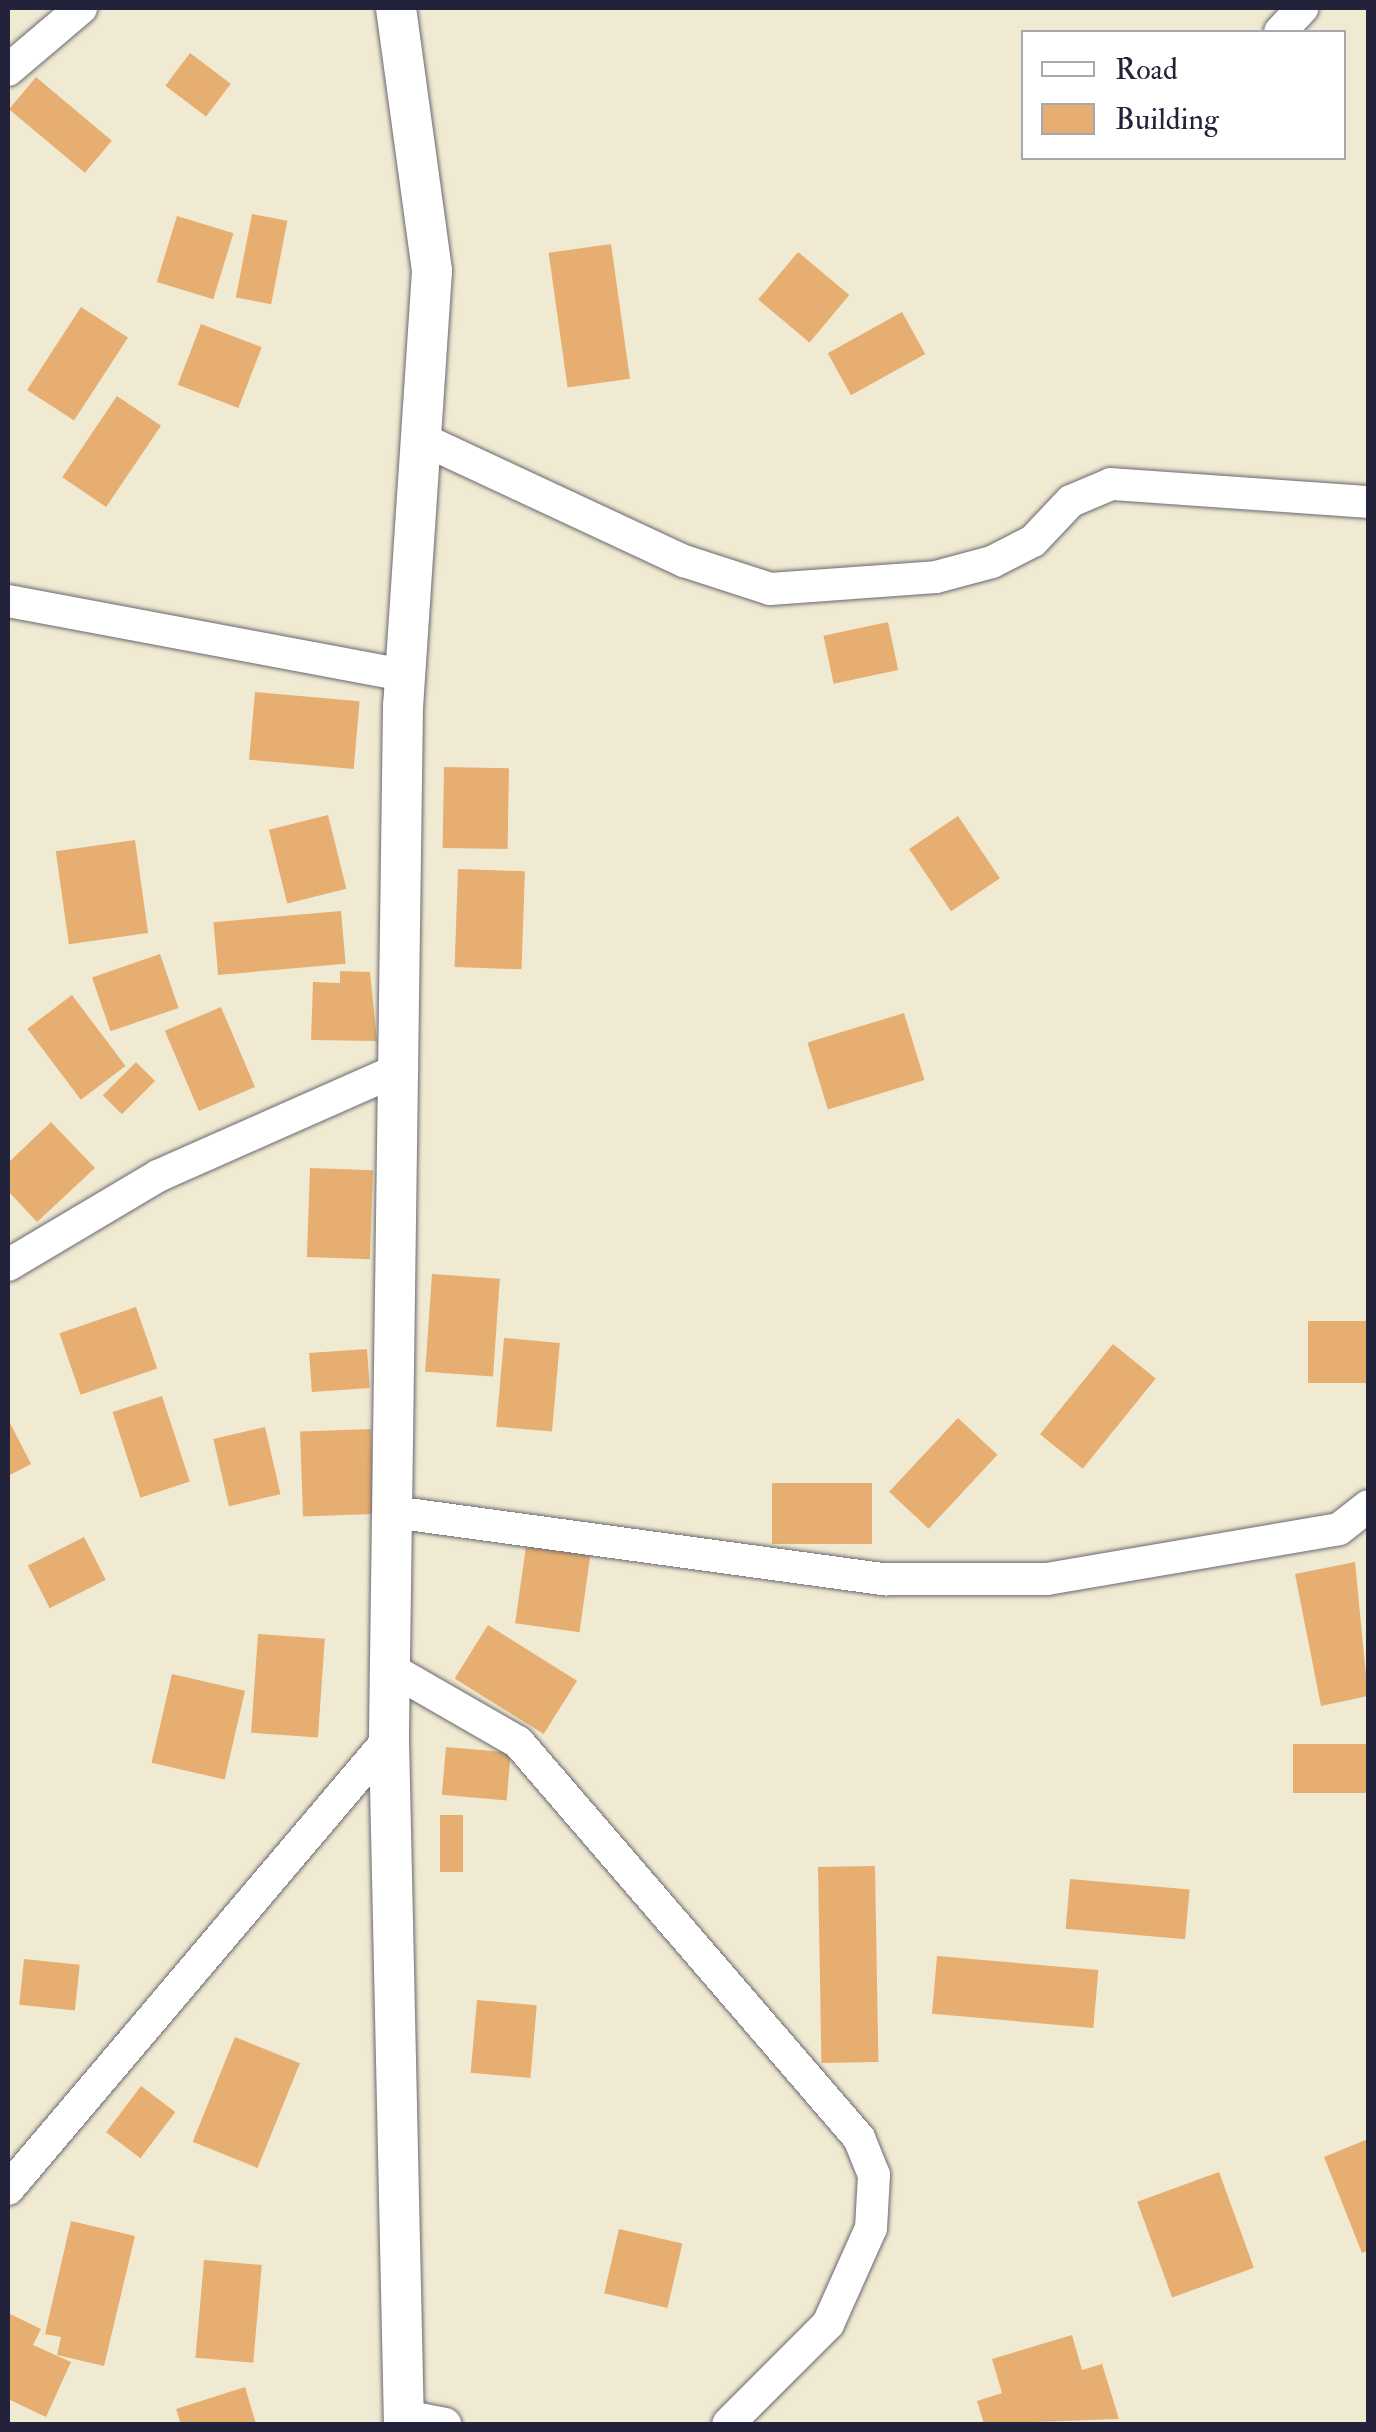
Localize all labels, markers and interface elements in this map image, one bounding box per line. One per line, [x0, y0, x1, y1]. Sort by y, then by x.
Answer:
legend [1021, 30, 1346, 160]
text: Road [1115, 51, 1178, 88]
text: Building [1115, 101, 1219, 138]

